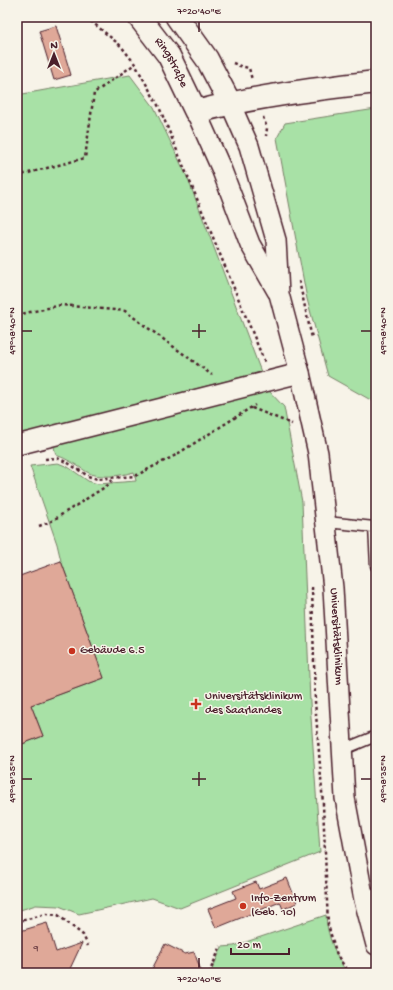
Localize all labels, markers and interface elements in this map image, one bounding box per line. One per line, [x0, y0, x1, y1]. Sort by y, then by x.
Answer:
text: 7°20'40"E [176, 6, 222, 18]
north arrow [34, 34, 74, 74]
street label: Ringstraße [151, 35, 191, 91]
text: N [50, 40, 58, 52]
text: 49°18'40"N [7, 307, 19, 355]
text: 49°18'40"N [378, 307, 390, 355]
street label: Universitätsklinikum [326, 587, 346, 686]
place label: Gebäude 6.5 [80, 644, 145, 658]
marker: Gebäude 6.5 [67, 646, 77, 656]
place label: Universitätsklinikum des Saarlandes [205, 690, 303, 718]
marker: Universitätsklinikum des Saarlandes [190, 698, 202, 710]
text: 49°18'35"N [7, 755, 19, 803]
text: 49°18'35"N [378, 755, 390, 803]
place label: Info-Zentrum (Geb. 10) [251, 892, 317, 920]
marker: Info-Zentrum (Geb. 10) [238, 901, 248, 911]
scale bar [231, 930, 289, 956]
text: 20 m [237, 939, 262, 953]
house number: 9 [32, 943, 39, 955]
text: 7°20'40"E [176, 974, 222, 986]

